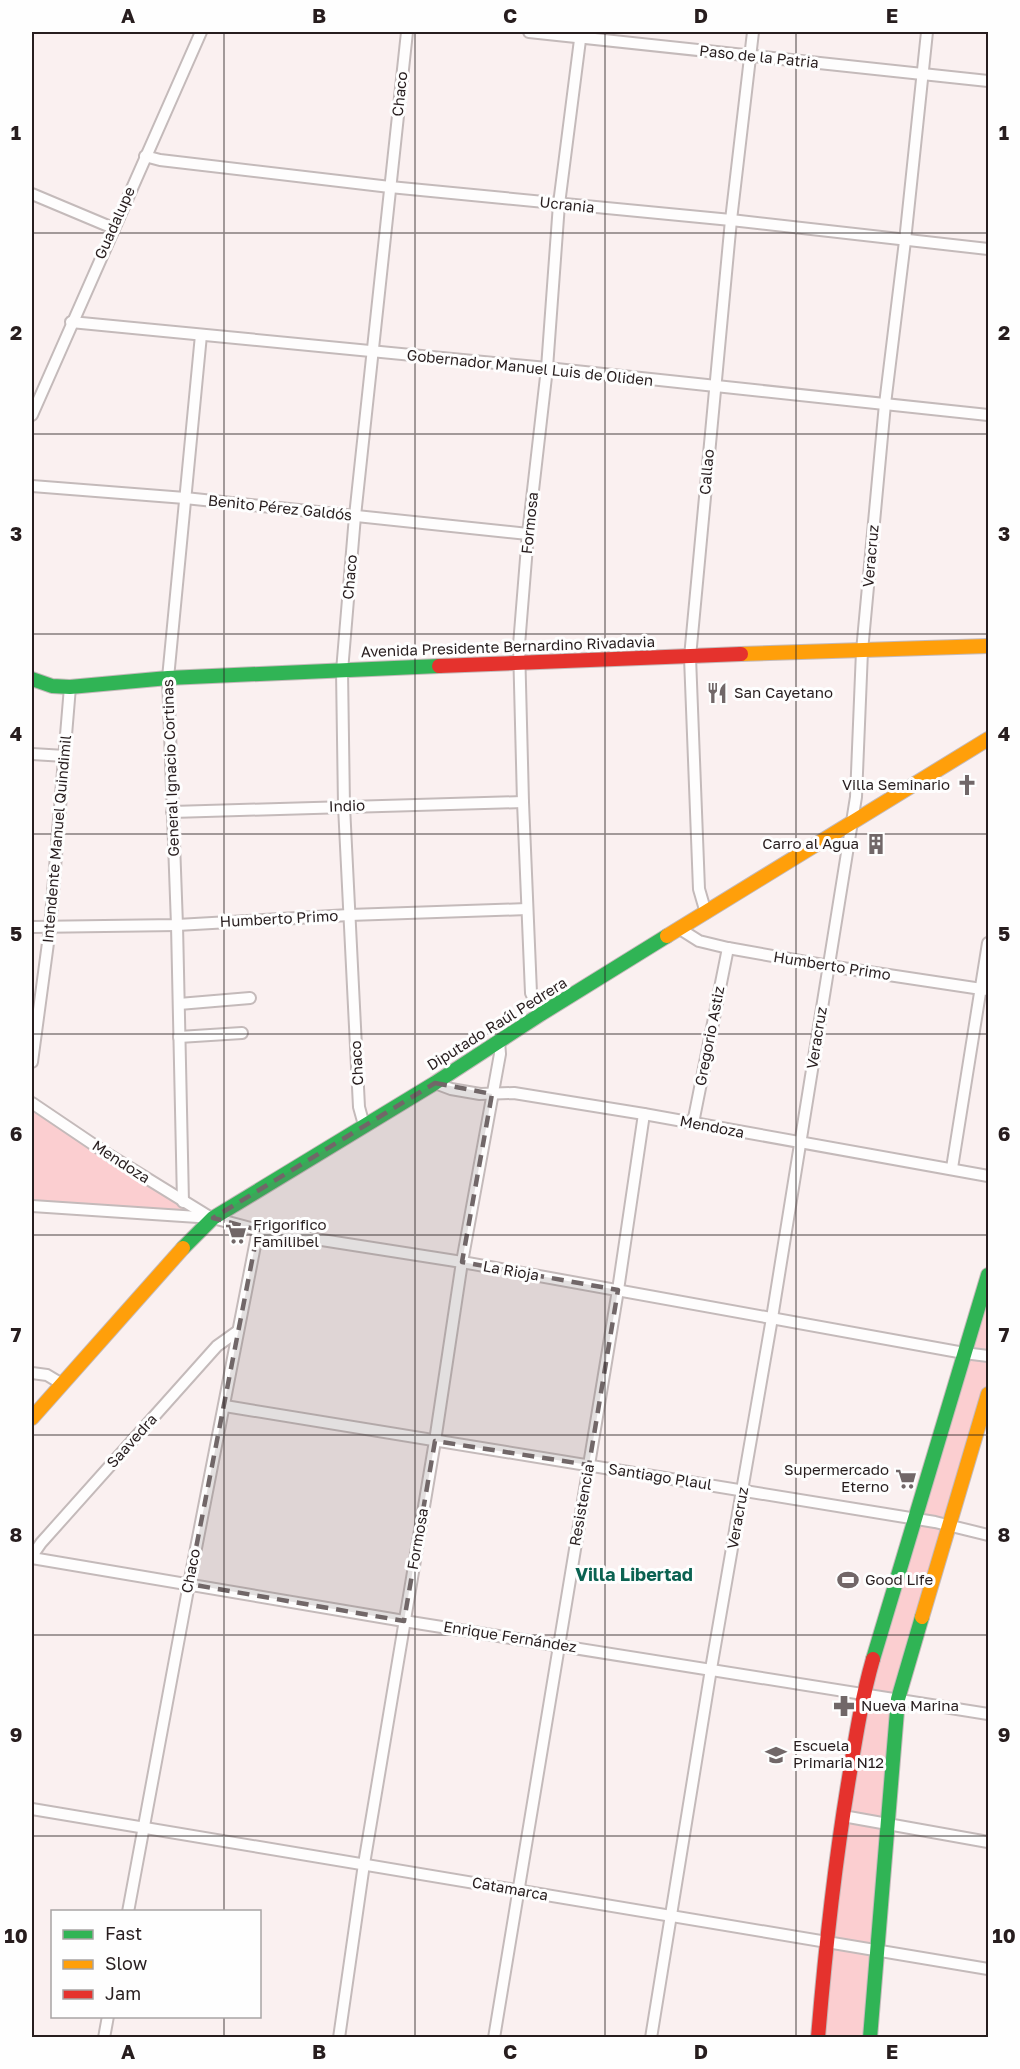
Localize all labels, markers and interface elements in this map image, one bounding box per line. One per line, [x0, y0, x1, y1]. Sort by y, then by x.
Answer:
text: A [121, 3, 135, 27]
text: B [312, 3, 326, 27]
text: C [503, 3, 517, 27]
text: D [694, 3, 708, 27]
text: E [886, 3, 898, 27]
street label: Paso de la Patria [699, 41, 820, 71]
street label: Chaco [388, 71, 410, 117]
text: 1 [11, 120, 21, 144]
text: 1 [999, 120, 1009, 144]
street label: Guadalupe [90, 183, 138, 262]
street label: Ucrania [539, 192, 595, 216]
text: 2 [10, 320, 22, 344]
text: 2 [998, 320, 1010, 344]
street label: Gobernador Manuel Luis de Oliden [406, 345, 654, 389]
street label: Callao [695, 448, 717, 495]
street label: Benito Pérez Galdós [207, 490, 353, 524]
street label: Formosa [517, 491, 541, 555]
text: 3 [10, 521, 22, 545]
text: 3 [998, 521, 1010, 545]
street label: Veracruz [858, 524, 882, 588]
street label: Chaco [338, 554, 360, 600]
street label: Avenida Presidente Bernardino Rivadavia [361, 632, 655, 660]
street label: General Ignacio Cortinas [158, 679, 182, 857]
restaurant icon: San Cayetano [705, 681, 729, 705]
place label: San Cayetano [734, 683, 833, 701]
text: 4 [10, 721, 22, 745]
text: 4 [998, 721, 1010, 745]
street label: Intendente Manuel Quindimil [38, 734, 74, 944]
church icon: Villa Seminario [955, 773, 979, 797]
place label: Villa Seminario [842, 775, 950, 793]
street label: Indio [329, 795, 365, 815]
building icon: Carro al Agua [864, 832, 888, 856]
place label: Carro al Agua [762, 834, 859, 852]
street label: Humberto Primo [219, 906, 339, 930]
text: 5 [10, 921, 22, 945]
text: 5 [998, 921, 1010, 945]
street label: Humberto Primo [772, 947, 892, 983]
street label: Diputado Raúl Pedrera [423, 973, 570, 1074]
street label: Gregorio Astiz [691, 984, 728, 1087]
street label: Veracruz [802, 1005, 830, 1070]
street label: Chaco [346, 1040, 366, 1086]
street label: Mendoza [678, 1111, 746, 1141]
text: 6 [10, 1121, 22, 1145]
text: 6 [998, 1121, 1010, 1145]
street label: Mendoza [89, 1136, 154, 1186]
place label: Frigorifico Familibel [253, 1215, 327, 1250]
supermarket icon: Frigorifico Familibel [224, 1222, 248, 1246]
street label: La Rioja [482, 1256, 541, 1284]
text: 7 [11, 1322, 22, 1346]
text: 7 [999, 1322, 1010, 1346]
street label: Saavedra [102, 1410, 160, 1471]
street label: Santiago Plaul [607, 1459, 713, 1493]
place label: Supermercado Eterno [784, 1460, 889, 1495]
street label: Resistencia [565, 1462, 597, 1547]
supermarket icon: Supermercado Eterno [894, 1467, 918, 1491]
street label: Veracruz [723, 1485, 751, 1550]
street label: Formosa [403, 1507, 431, 1571]
text: 8 [10, 1522, 22, 1546]
text: 8 [998, 1522, 1010, 1546]
street label: Chaco [177, 1547, 203, 1595]
district label: Villa Libertad [575, 1563, 693, 1585]
sports icon: Good Life [836, 1568, 860, 1592]
place label: Good Life [865, 1570, 933, 1588]
street label: Enrique Fernández [442, 1617, 578, 1656]
pharmacy icon: Nueva Marina [832, 1694, 856, 1718]
place label: Nueva Marina [861, 1696, 959, 1714]
text: 9 [10, 1722, 22, 1746]
text: 9 [998, 1722, 1010, 1746]
place label: Escuela Primaria N12 [793, 1736, 884, 1771]
school or university icon: Escuela Primaria N12 [764, 1743, 788, 1767]
street label: Catamarca [471, 1872, 550, 1904]
legend [51, 1910, 261, 2018]
text: Fast [105, 1922, 142, 1944]
text: 10 [4, 1923, 28, 1947]
text: 10 [992, 1923, 1016, 1947]
text: Slow [105, 1952, 148, 1974]
text: Jam [105, 1982, 141, 2004]
text: A [121, 2039, 135, 2063]
text: B [312, 2039, 326, 2063]
text: C [503, 2039, 517, 2063]
text: D [694, 2039, 708, 2063]
text: E [886, 2039, 898, 2063]

